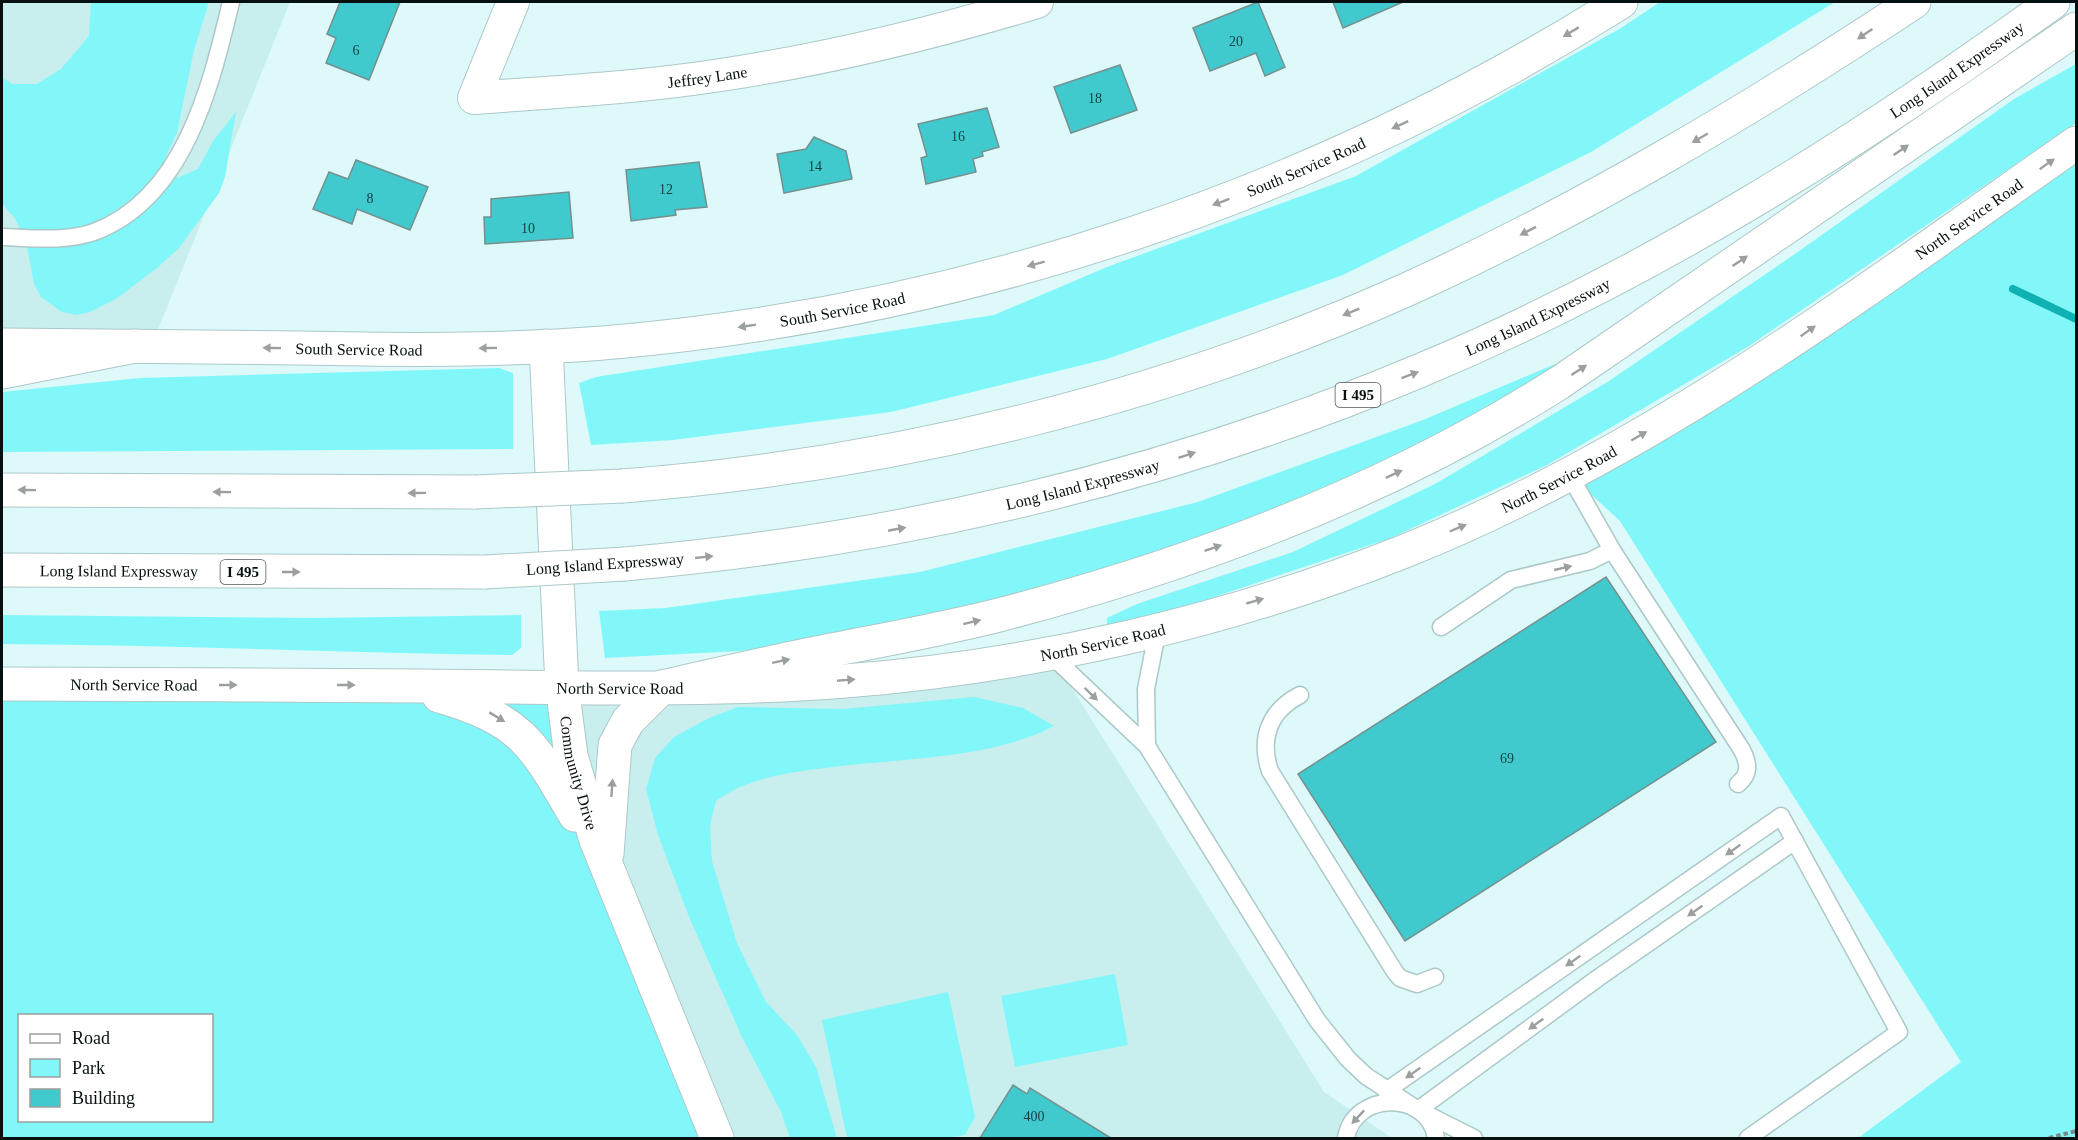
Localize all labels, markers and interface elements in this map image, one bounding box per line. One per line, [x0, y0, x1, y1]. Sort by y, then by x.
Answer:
street label: Long Island Expressway [1887, 17, 2027, 121]
one-way arrow [1563, 27, 1579, 38]
one-way arrow [1857, 28, 1873, 39]
house number: 20 [1229, 34, 1243, 49]
house number: 6 [353, 43, 360, 58]
street label: Jeffrey Lane [667, 63, 748, 91]
house number: 18 [1088, 91, 1102, 106]
one-way arrow [1391, 120, 1408, 129]
house number: 16 [951, 129, 965, 144]
one-way arrow [1692, 132, 1708, 143]
street label: South Service Road [1244, 134, 1368, 200]
one-way arrow [1893, 145, 1909, 156]
house number: 14 [808, 159, 822, 174]
one-way arrow [2039, 159, 2055, 170]
street label: North Service Road [1912, 175, 2026, 262]
house number: 12 [659, 182, 673, 197]
house number: 8 [367, 191, 374, 206]
one-way arrow [1212, 198, 1230, 208]
house number: 10 [521, 221, 535, 236]
one-way arrow [1520, 226, 1537, 235]
one-way arrow [1732, 256, 1748, 267]
one-way arrow [1027, 260, 1045, 269]
street label: Long Island Expressway [1463, 274, 1613, 358]
street label: South Service Road [778, 289, 907, 330]
one-way arrow [1342, 307, 1360, 317]
one-way arrow [738, 321, 757, 330]
one-way arrow [1799, 325, 1815, 337]
street label: South Service Road [295, 339, 423, 358]
one-way arrow [262, 343, 281, 353]
one-way arrow [478, 343, 497, 352]
one-way arrow [1571, 365, 1587, 376]
one-way arrow [1402, 370, 1420, 380]
road number: I 495 [1336, 383, 1380, 407]
one-way arrow [1631, 430, 1647, 441]
street label: North Service Road [1499, 442, 1619, 516]
one-way arrow [1178, 450, 1196, 459]
street label: Long Island Expressway [1004, 456, 1162, 512]
one-way arrow [1385, 470, 1402, 479]
one-way arrow [17, 485, 36, 495]
one-way arrow [212, 487, 231, 497]
one-way arrow [407, 488, 426, 497]
one-way arrow [1449, 523, 1467, 533]
one-way arrow [888, 524, 907, 533]
one-way arrow [1204, 542, 1222, 552]
street label: Long Island Expressway [526, 550, 685, 579]
one-way arrow [695, 552, 714, 562]
road number: I 495 [220, 560, 266, 584]
street label: Long Island Expressway [40, 562, 198, 580]
one-way arrow [1554, 563, 1572, 573]
one-way arrow [281, 567, 300, 577]
one-way arrow [1246, 596, 1264, 605]
one-way arrow [962, 616, 981, 626]
street label: North Service Road [1039, 620, 1167, 664]
one-way arrow [771, 655, 790, 665]
one-way arrow [837, 675, 856, 685]
street label: North Service Road [70, 676, 198, 693]
street label: North Service Road [556, 679, 684, 697]
one-way arrow [218, 680, 237, 690]
one-way arrow [336, 680, 355, 690]
one-way arrow [1084, 687, 1098, 701]
one-way arrow [489, 712, 505, 723]
street label: Community Drive [557, 715, 601, 832]
house number: 69 [1500, 751, 1514, 766]
one-way arrow [607, 779, 616, 798]
one-way arrow [1725, 844, 1741, 856]
one-way arrow [1687, 905, 1703, 916]
one-way arrow [1565, 955, 1581, 967]
legend [18, 1014, 213, 1122]
one-way arrow [1528, 1017, 1544, 1030]
text: Road [72, 1028, 110, 1048]
text: Park [72, 1058, 105, 1078]
one-way arrow [1405, 1067, 1421, 1079]
text: Building [72, 1088, 135, 1108]
house number: 400 [1024, 1109, 1045, 1124]
one-way arrow [1351, 1109, 1365, 1124]

